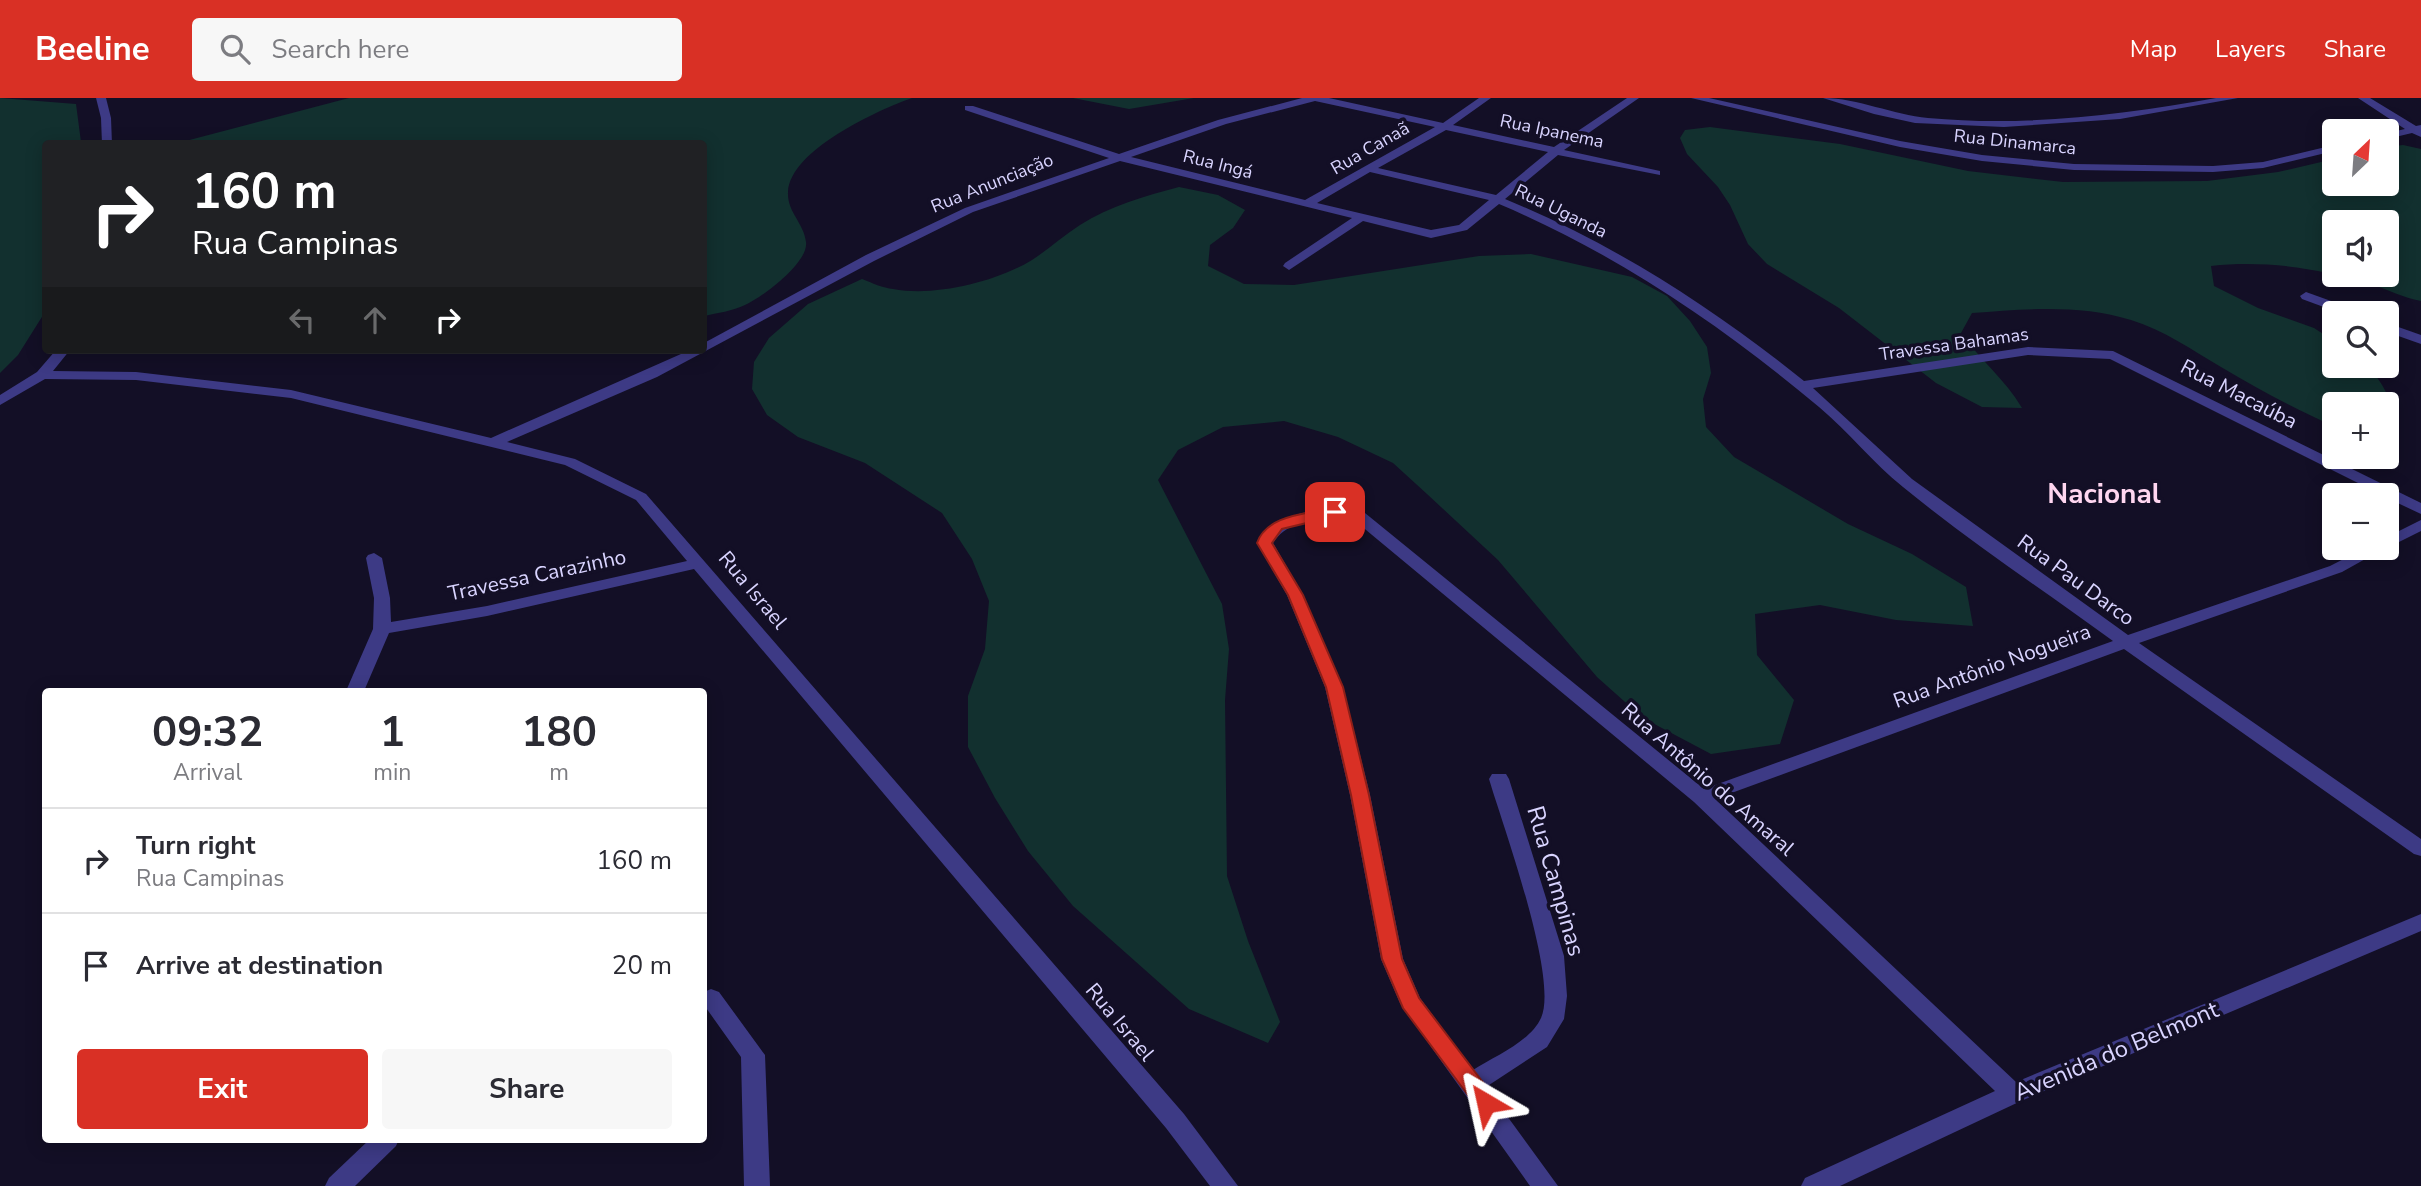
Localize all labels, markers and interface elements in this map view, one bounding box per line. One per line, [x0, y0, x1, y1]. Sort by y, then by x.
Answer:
search box [192, 18, 682, 81]
text: Beeline [35, 27, 150, 72]
icon: search [216, 30, 254, 68]
text: Search here [272, 32, 409, 67]
text: Map [2130, 33, 2177, 65]
text: Layers [2215, 33, 2286, 65]
text: Share [2324, 33, 2386, 65]
street label: Rua Ipanema [1498, 108, 1606, 154]
street label: Rua Canaã [1326, 116, 1414, 180]
north arrow [2322, 119, 2399, 196]
map controls [2322, 119, 2399, 560]
street label: Rua Dinamarca [1953, 124, 2077, 160]
street label: Rua Ingá [1181, 144, 1255, 184]
street label: Rua Anunciação [927, 148, 1057, 218]
text: 160 m [192, 158, 336, 225]
icon: right [77, 168, 168, 259]
street label: Rua Uganda [1511, 178, 1611, 244]
button: sound [2322, 210, 2399, 287]
text: Rua Campinas [192, 222, 399, 265]
icon: left [283, 301, 321, 339]
icon: ahead [356, 301, 394, 339]
icon: right [429, 301, 467, 339]
button: search [2322, 301, 2399, 378]
street label: Travessa Bahamas [1878, 322, 2030, 366]
street label: Rua Macaúba [2176, 353, 2302, 435]
button: + [2322, 392, 2399, 469]
district label: Nacional [2047, 475, 2161, 513]
pin [1305, 482, 1365, 542]
button: − [2322, 483, 2399, 560]
icon: arrive [1316, 493, 1354, 531]
street label: Rua Pau Darco [2012, 528, 2140, 632]
street label: Travessa Carazinho [445, 542, 629, 608]
street label: Rua Israel [712, 545, 794, 636]
street label: Rua Antônio Nogueira [1889, 617, 2095, 715]
street label: Rua Antônio do Amaral [1615, 696, 1801, 863]
text: 09:32 [152, 704, 263, 761]
text: 1 [380, 704, 405, 761]
text: 180 [521, 704, 597, 761]
text: Arrival [173, 757, 242, 788]
text: min [373, 757, 411, 788]
text: m [549, 757, 569, 788]
street label: Rua Campinas [1519, 802, 1593, 960]
text: Turn right [136, 828, 255, 863]
icon: right [77, 842, 115, 880]
text: 160 m [596, 843, 672, 878]
text: Rua Campinas [136, 863, 284, 894]
icon: arrive [77, 947, 115, 985]
text: Arrive at destination [136, 948, 383, 983]
text: 20 m [612, 948, 672, 983]
street label: Rua Israel [1079, 977, 1161, 1068]
street label: Avenida do Belmont [2009, 993, 2224, 1109]
button: Exit [77, 1049, 368, 1129]
button: Share [382, 1049, 672, 1129]
position arrow [1449, 1066, 1523, 1140]

